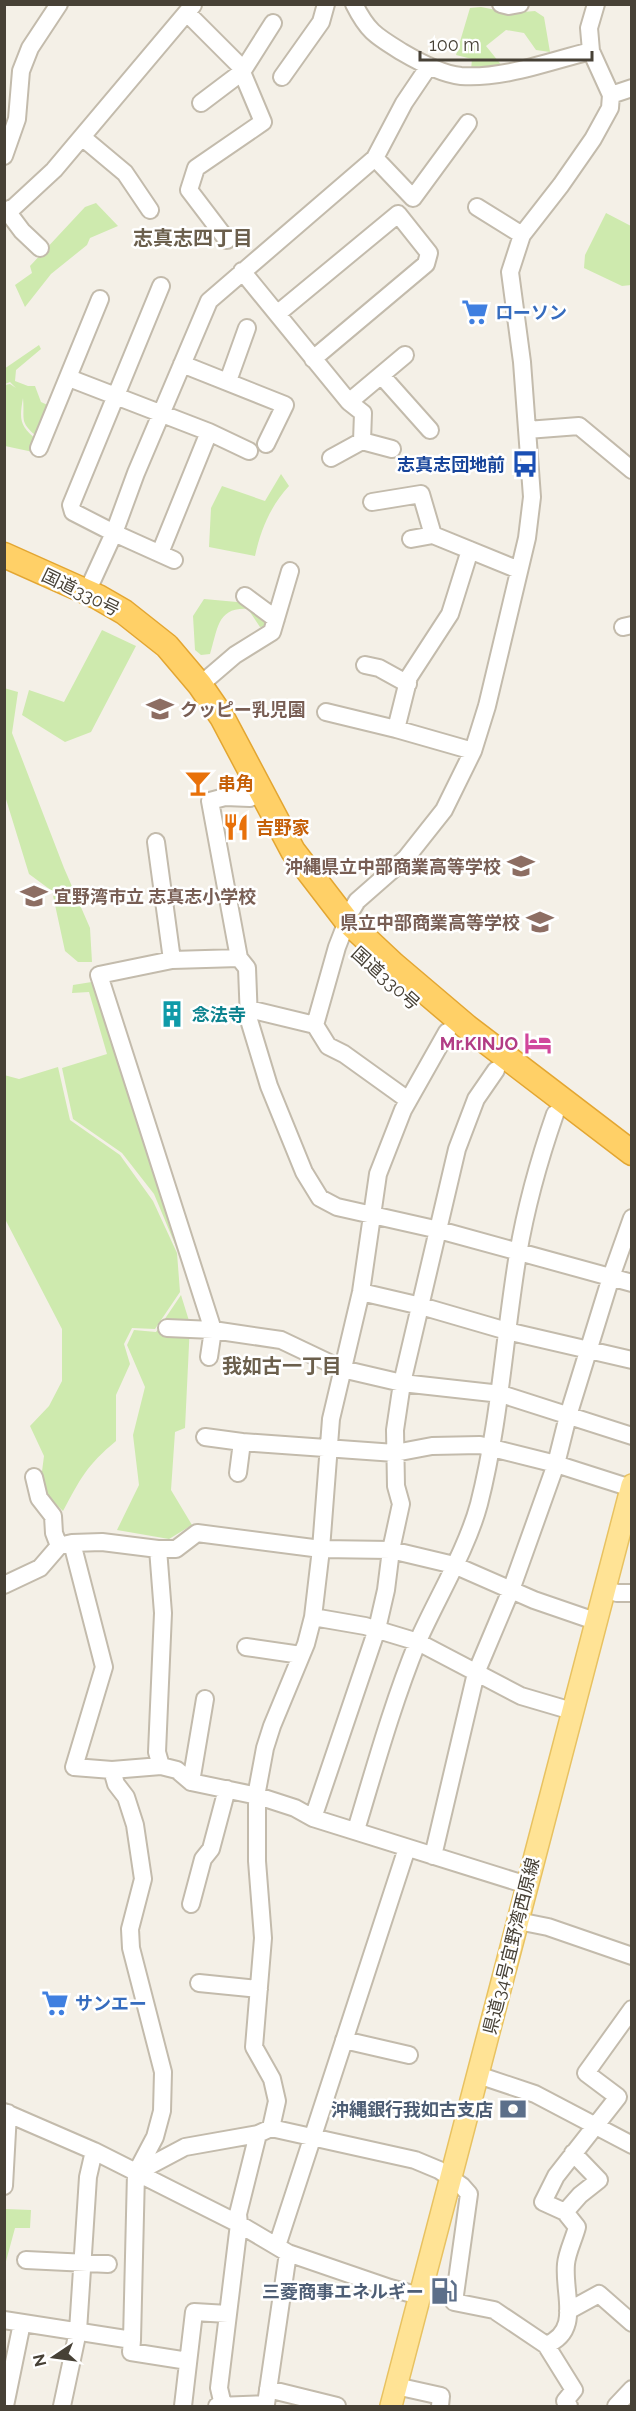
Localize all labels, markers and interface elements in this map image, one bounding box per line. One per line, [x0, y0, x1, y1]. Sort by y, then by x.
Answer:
scale bar [420, 24, 592, 62]
text: 100 m [429, 34, 480, 55]
district label: 志真志四丁目 [133, 226, 253, 250]
supermarket icon: ローソン [460, 297, 490, 327]
place label: ローソン [495, 302, 567, 323]
bus stop icon: 志真志団地前 [510, 449, 540, 479]
place label: 志真志団地前 [397, 454, 505, 475]
street label: 国道330号 [39, 564, 123, 620]
school or university icon: クッピー乳児園 [145, 694, 175, 724]
place label: クッピー乳児園 [180, 699, 306, 720]
bar icon: 串角 [183, 768, 213, 798]
place label: 串角 [218, 773, 254, 794]
restaurant icon: 吉野家 [221, 812, 251, 842]
place label: 吉野家 [256, 817, 310, 838]
school or university icon: 沖縄県立中部商業高等学校 [506, 851, 536, 881]
place label: 沖縄県立中部商業高等学校 [285, 856, 501, 877]
school or university icon: 宜野湾市立 志真志小学校 [19, 881, 49, 911]
place label: 宜野湾市立 志真志小学校 [54, 886, 256, 907]
school or university icon: 県立中部商業高等学校 [525, 907, 555, 937]
place label: 県立中部商業高等学校 [340, 912, 520, 933]
street label: 国道330号 [348, 942, 424, 1014]
building icon: 念法寺 [157, 999, 187, 1029]
place label: 念法寺 [192, 1004, 246, 1025]
hotel icon: Mr.KINJO [523, 1028, 553, 1058]
place label: Mr.KINJO [440, 1033, 518, 1054]
district label: 我如古一丁目 [222, 1354, 342, 1378]
street label: 県道34号宜野湾西原線 [479, 1855, 543, 2037]
supermarket icon: サンエー [40, 1988, 70, 2018]
place label: サンエー [75, 1993, 147, 2014]
bank icon: 沖縄銀行我如古支店 [498, 2094, 528, 2124]
place label: 沖縄銀行我如古支店 [331, 2099, 493, 2120]
fuel station icon: 三菱商事エネルギー [429, 2276, 459, 2306]
place label: 三菱商事エネルギー [262, 2281, 424, 2302]
north arrow [24, 2327, 84, 2387]
text: N [29, 2352, 51, 2368]

